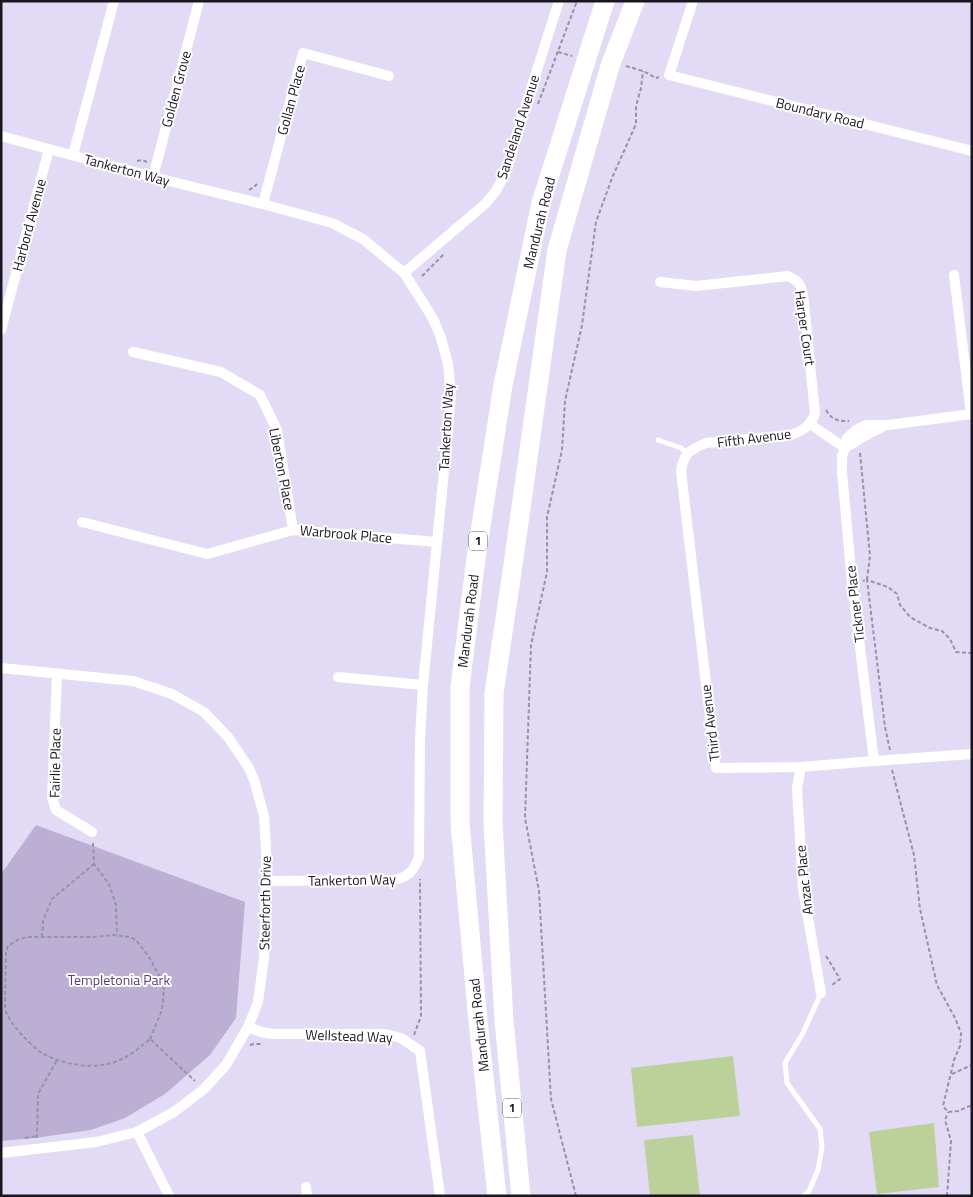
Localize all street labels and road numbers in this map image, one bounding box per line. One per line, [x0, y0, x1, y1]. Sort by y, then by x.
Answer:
street label: Golden Grove [155, 48, 196, 130]
street label: Gollan Place [271, 63, 310, 137]
street label: Sandeland Avenue [491, 72, 544, 182]
street label: Boundary Road [774, 91, 867, 134]
street label: Tankerton Way [82, 148, 173, 191]
street label: Mandurah Road [517, 175, 560, 271]
street label: Harbord Avenue [6, 176, 51, 273]
street label: Harper Court [790, 289, 821, 367]
street label: Tankerton Way [433, 382, 458, 471]
street label: Fifth Avenue [716, 423, 792, 452]
street label: Liberton Place [264, 426, 301, 512]
street label: Warbrook Place [299, 519, 393, 548]
road number: 1 [469, 532, 487, 550]
street label: Tickner Place [839, 564, 870, 644]
street label: Mandurah Road [451, 573, 484, 669]
street label: Third Avenue [694, 684, 725, 762]
street label: Fairlie Place [43, 728, 66, 798]
street label: Anzac Place [789, 844, 818, 916]
street label: Steerforth Drive [253, 856, 276, 950]
street label: Tankerton Way [308, 868, 396, 891]
street label: Mandurah Road [463, 977, 494, 1073]
street label: Wellstead Way [305, 1023, 393, 1048]
road number: 1 [503, 1098, 521, 1118]

